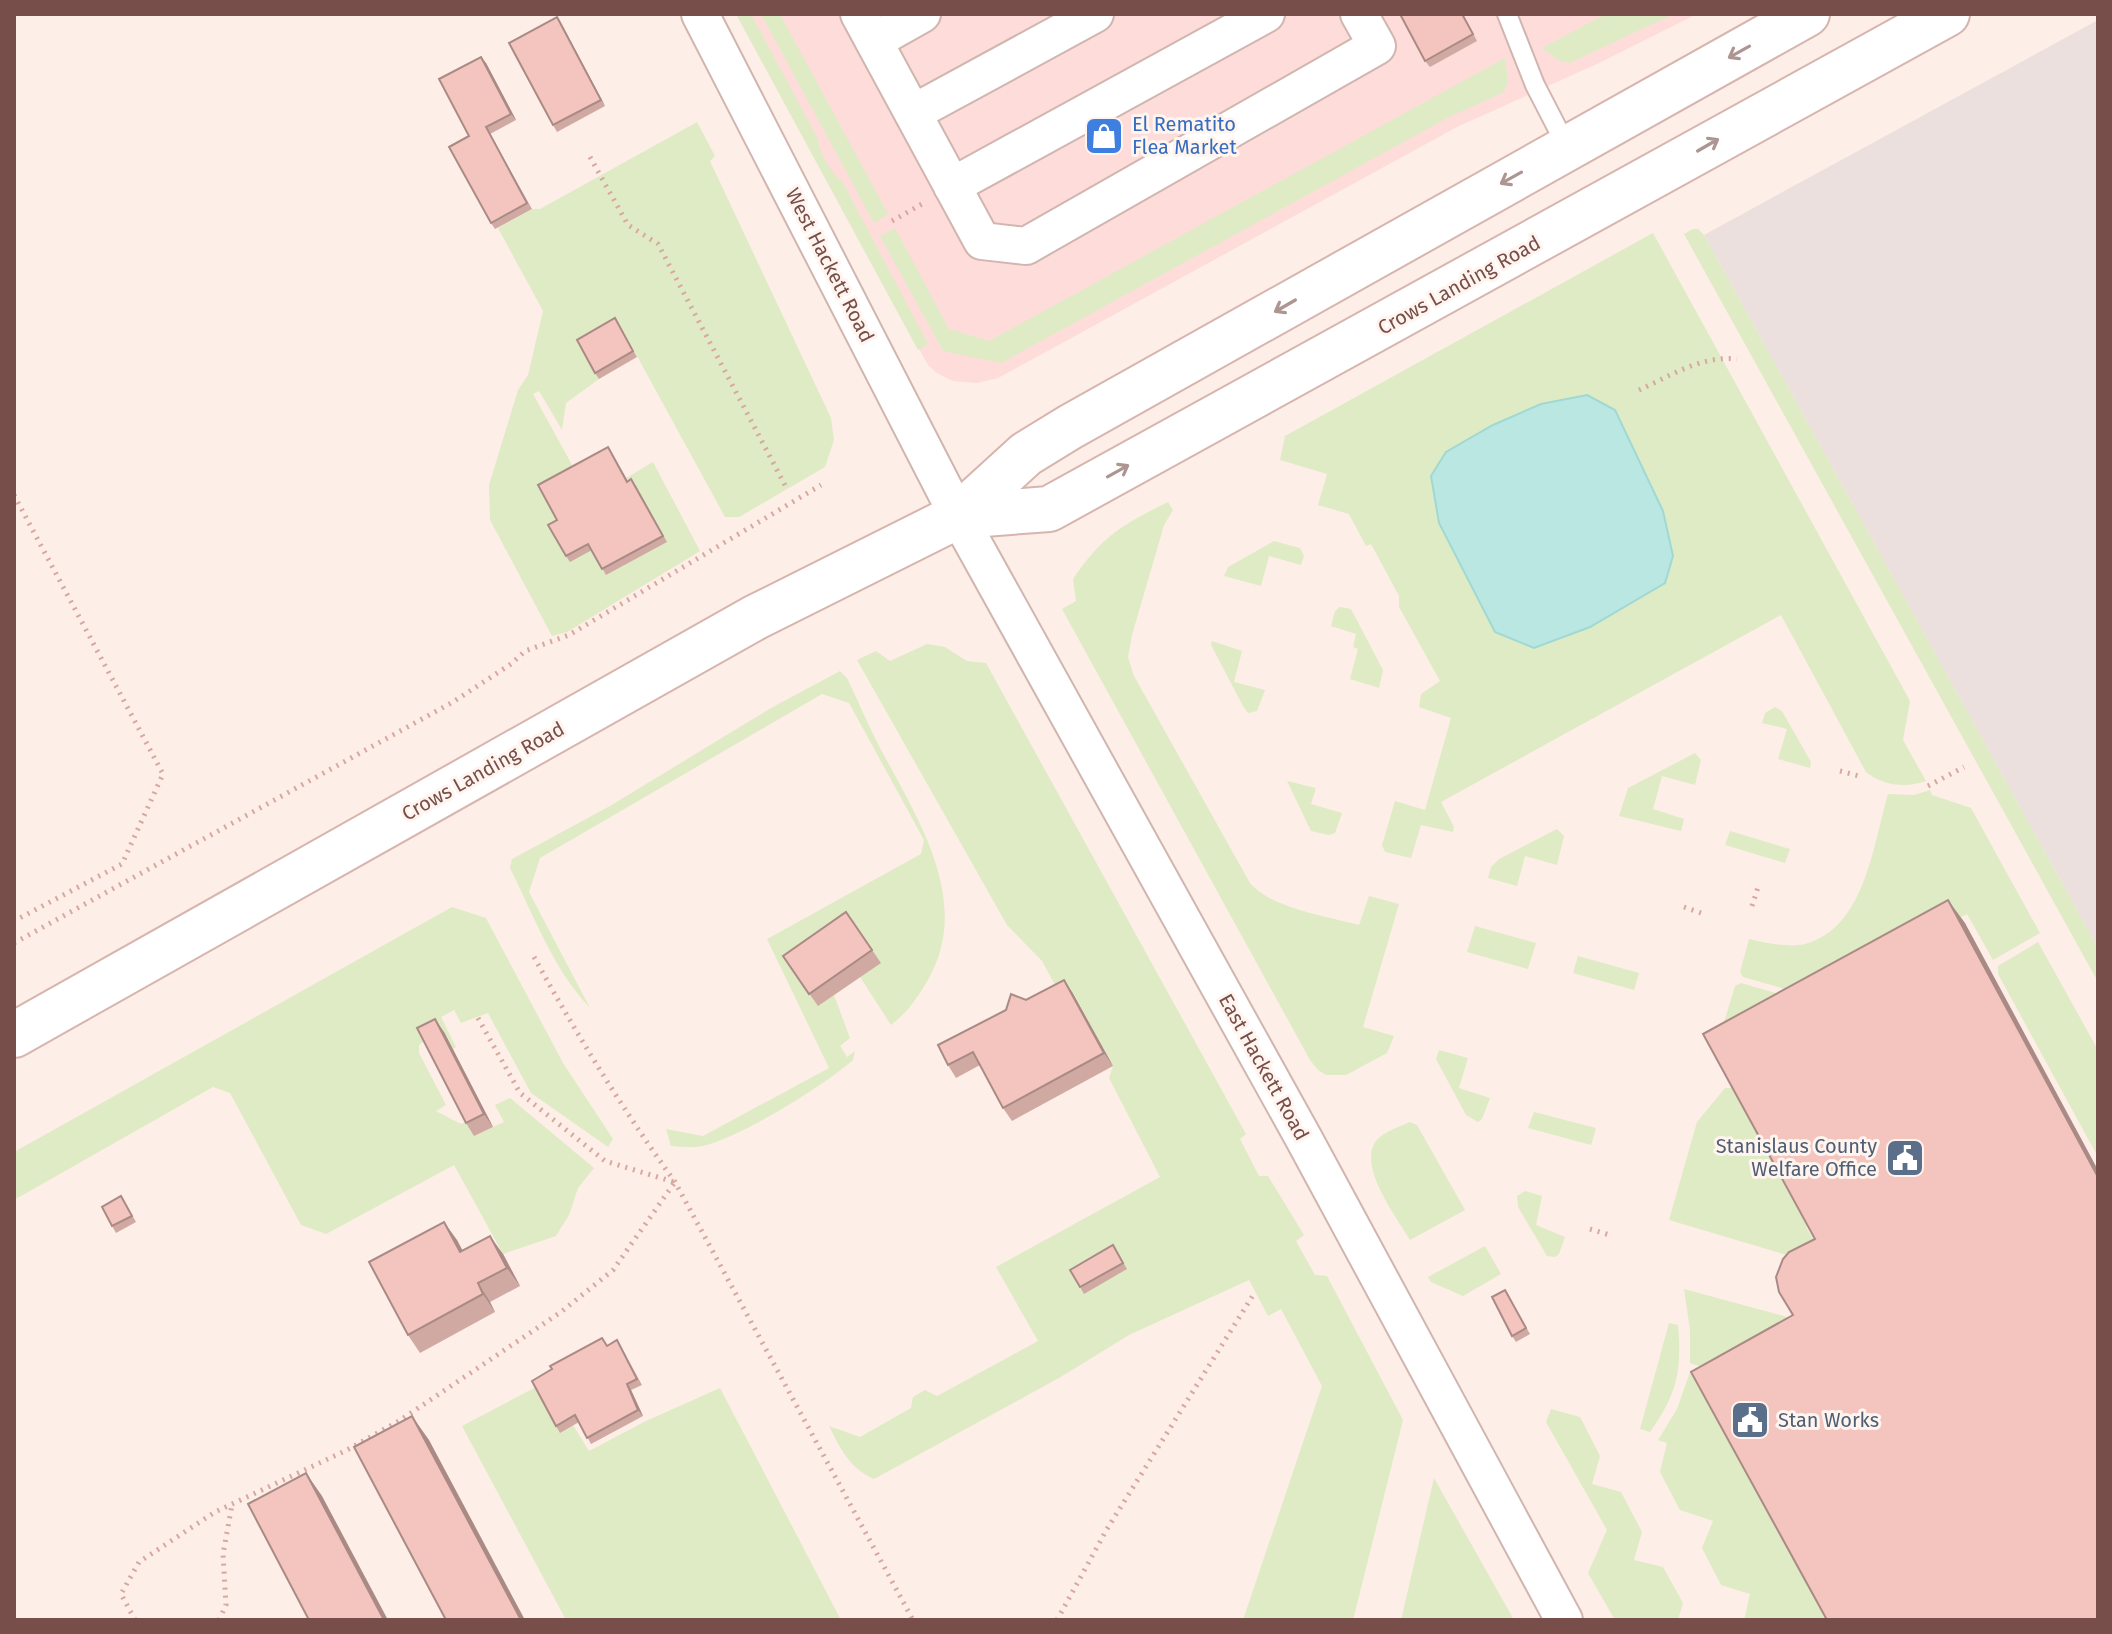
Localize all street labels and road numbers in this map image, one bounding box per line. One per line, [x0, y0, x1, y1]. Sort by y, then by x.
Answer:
street label: West Hackett Road [781, 184, 879, 346]
street label: Crows Landing Road [1374, 230, 1544, 340]
street label: Crows Landing Road [398, 716, 568, 826]
street label: East Hackett Road [1214, 990, 1314, 1144]

